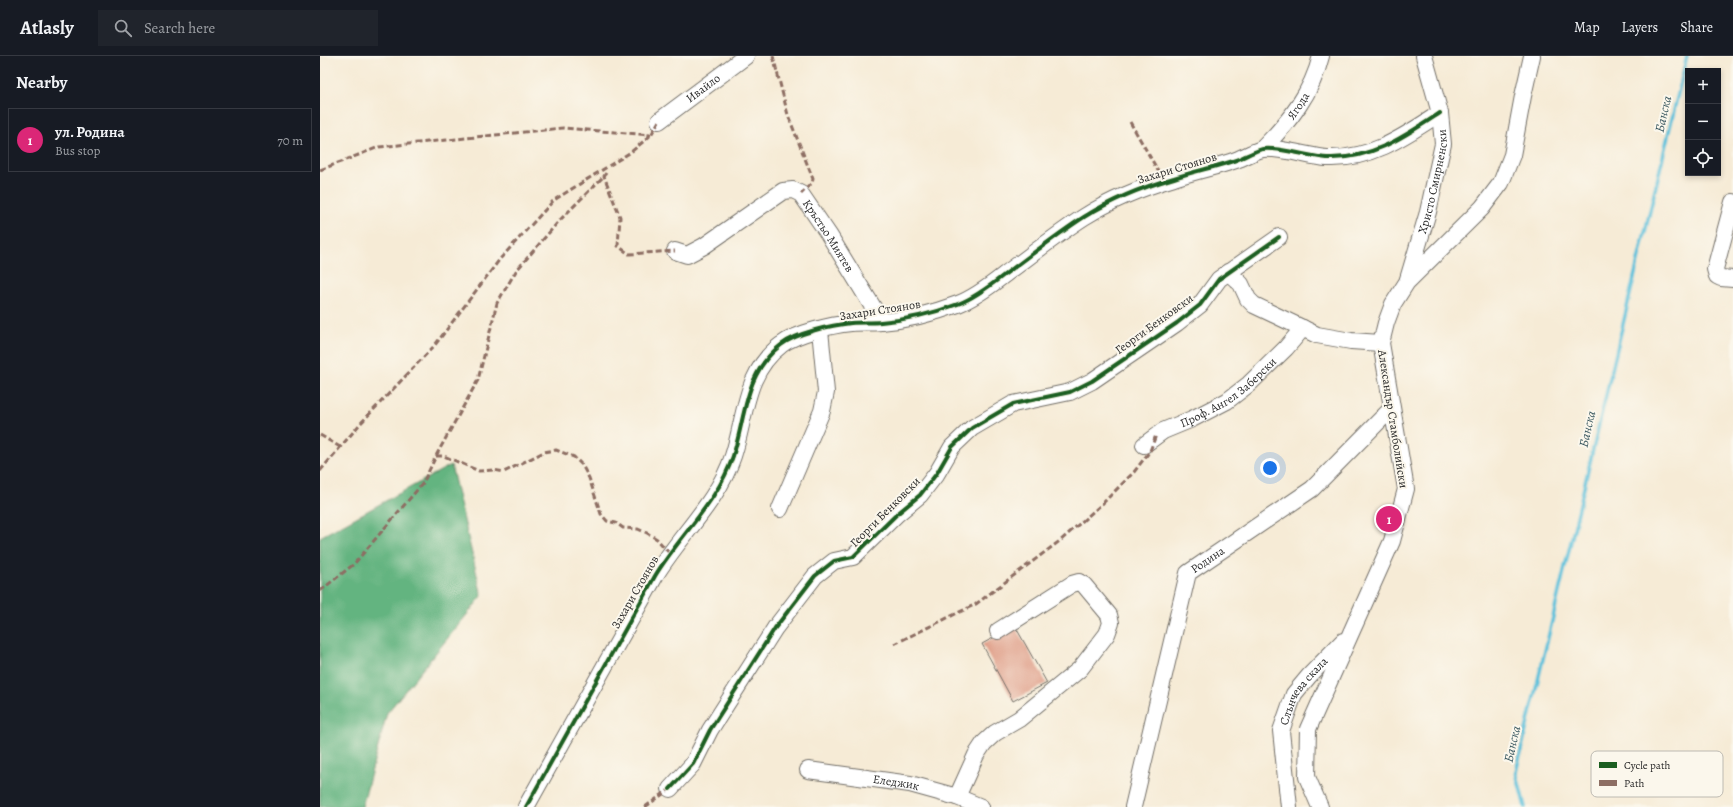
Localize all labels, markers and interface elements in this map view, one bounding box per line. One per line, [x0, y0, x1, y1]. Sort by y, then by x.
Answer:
search box [98, 10, 378, 46]
text: Atlasly [20, 15, 74, 41]
icon: search [112, 17, 134, 39]
text: Search here [144, 18, 215, 38]
text: Map [1574, 18, 1600, 37]
text: Layers [1622, 18, 1658, 37]
text: Share [1680, 18, 1713, 37]
map controls [1685, 68, 1721, 176]
button: + [1685, 68, 1721, 104]
street label: Ивайло [683, 70, 724, 106]
text: Nearby [16, 71, 67, 94]
street label: Ягода [1283, 89, 1313, 123]
water label: Банска [1651, 94, 1675, 134]
button: − [1685, 104, 1721, 140]
text: ул. Родина [55, 122, 125, 142]
street label: Христо Смирненски [1414, 129, 1451, 236]
text: 1 [28, 132, 32, 149]
text: 70 m [277, 132, 303, 149]
button: locate [1685, 140, 1721, 176]
text: Bus stop [55, 142, 100, 159]
street label: Захари Стоянов [1135, 148, 1219, 188]
street label: Кръстьо Миятев [799, 196, 858, 275]
street label: Георги Бенковски [1112, 290, 1196, 358]
street label: Захари Стоянов [838, 296, 922, 324]
street label: Александър Стамболийски [1374, 348, 1412, 489]
street label: Проф. Ангел Заберски [1178, 354, 1280, 431]
water label: Банска [1575, 409, 1599, 449]
your location [1260, 458, 1280, 478]
street label: Георги Бенковски [846, 473, 924, 551]
pin: 1 [1376, 504, 1402, 534]
street label: Родина [1187, 542, 1228, 577]
street label: Захари Стоянов [608, 552, 663, 632]
street label: Слънчева скала [1276, 653, 1332, 727]
water label: Банска [1500, 724, 1524, 764]
legend [1591, 751, 1723, 797]
text: Cycle path [1624, 758, 1671, 773]
street label: Еледжик [872, 771, 921, 794]
text: Path [1624, 776, 1645, 791]

